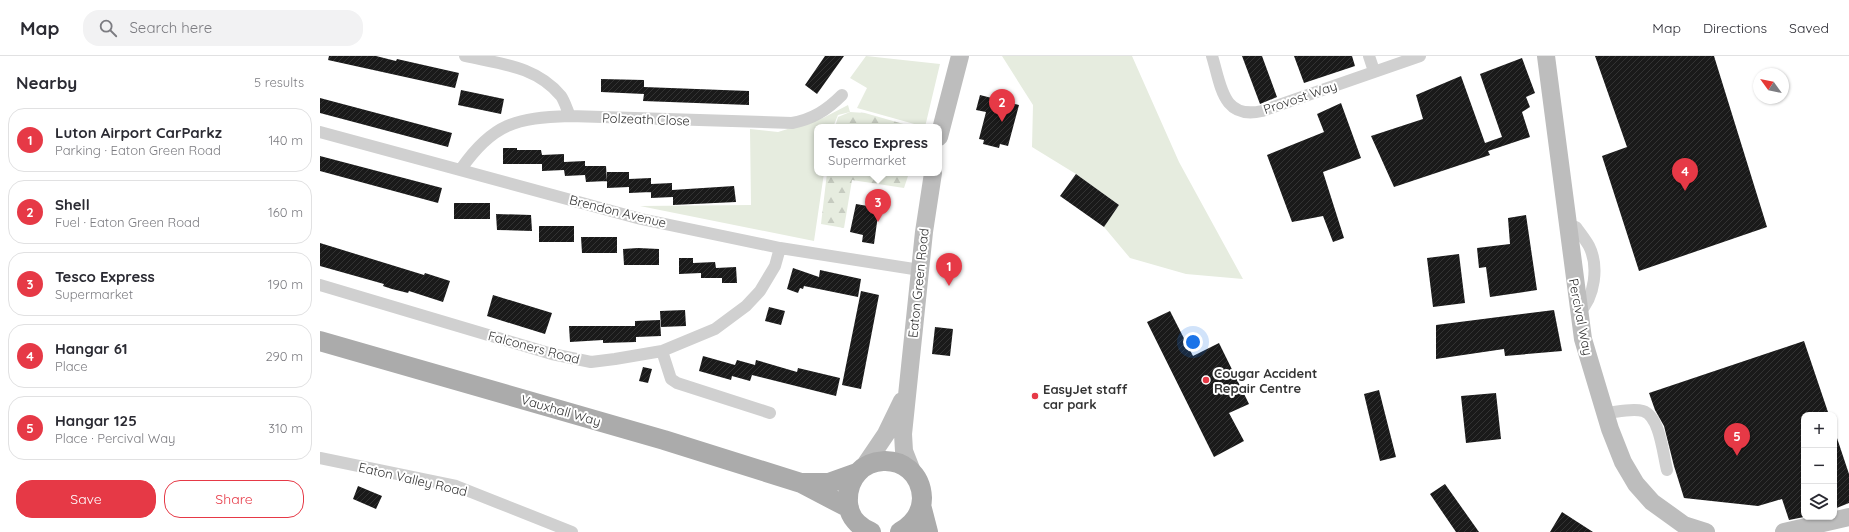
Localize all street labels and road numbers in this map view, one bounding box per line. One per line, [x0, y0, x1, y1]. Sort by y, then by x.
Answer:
street label: Provost Way [1261, 77, 1339, 117]
street label: Polzeath Close [602, 109, 690, 129]
street label: Brendon Avenue [568, 191, 668, 231]
street label: Eaton Green Road [904, 227, 932, 339]
street label: Percival Way [1566, 277, 1596, 357]
street label: Falconers Road [486, 327, 582, 367]
street label: Vauxhall Way [519, 391, 603, 429]
street label: Eaton Valley Road [357, 459, 469, 499]

